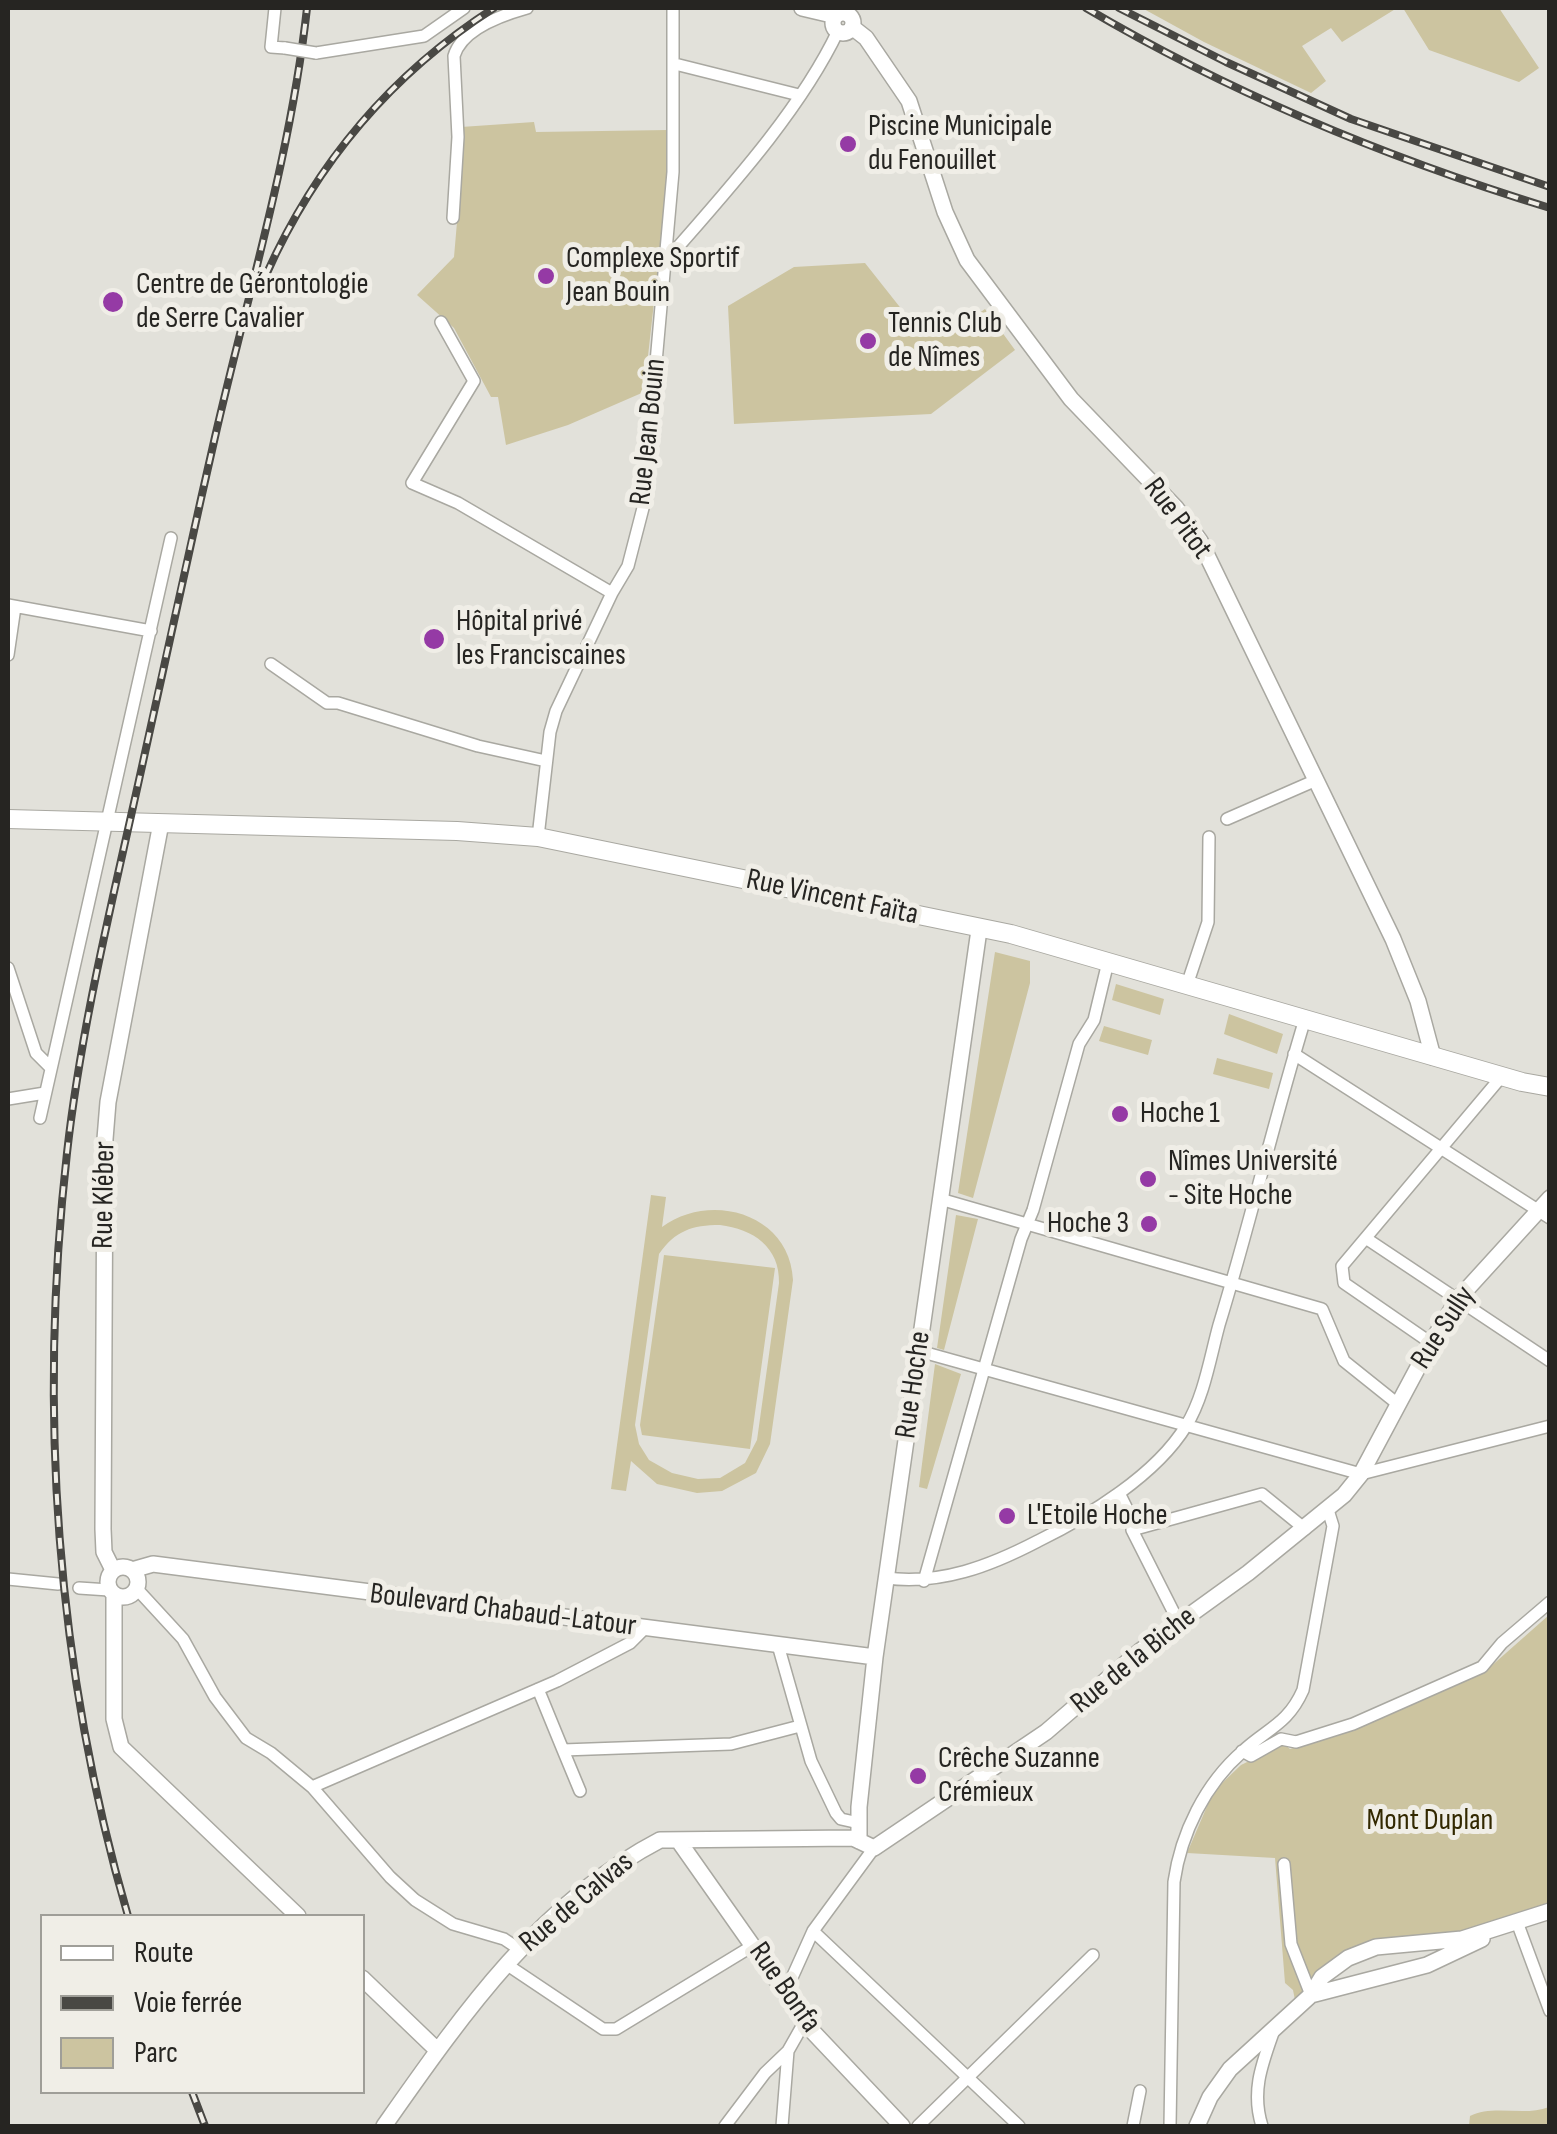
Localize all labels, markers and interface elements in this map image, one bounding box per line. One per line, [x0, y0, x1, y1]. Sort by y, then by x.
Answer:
place label: Piscine Municipale du Fenouillet [868, 109, 1052, 180]
marker: Piscine Municipale du Fenouillet [837, 133, 859, 155]
place label: Complexe Sportif Jean Bouin [566, 241, 739, 312]
marker: Complexe Sportif Jean Bouin [535, 265, 557, 287]
place label: Centre de Gérontologie de Serre Cavalier [136, 267, 368, 338]
marker: Centre de Gérontologie de Serre Cavalier [100, 289, 126, 315]
place label: Tennis Club de Nîmes [888, 306, 1002, 376]
marker: Tennis Club de Nîmes [857, 330, 879, 352]
street label: Rue Jean Bouin [623, 357, 675, 507]
street label: Rue Pitot [1135, 471, 1219, 567]
place label: Hôpital privé les Franciscaines [456, 604, 626, 674]
marker: Hôpital privé les Franciscaines [421, 626, 447, 652]
street label: Rue Vincent Faïta [743, 862, 921, 934]
place label: Hoche 1 [1140, 1096, 1220, 1132]
marker: Hoche 1 [1109, 1103, 1131, 1125]
street label: Rue Kléber [86, 1141, 124, 1249]
place label: Nîmes Université - Site Hoche [1168, 1144, 1338, 1214]
marker: Nîmes Université - Site Hoche [1137, 1168, 1159, 1190]
place label: Hoche 3 [1047, 1206, 1129, 1242]
marker: Hoche 3 [1138, 1213, 1160, 1235]
street label: Rue Sully [1404, 1280, 1484, 1376]
street label: Rue Hoche [889, 1329, 939, 1441]
place label: L'Etoile Hoche [1027, 1498, 1167, 1534]
marker: L'Etoile Hoche [996, 1505, 1018, 1527]
street label: Boulevard Chabaud-Latour [368, 1577, 638, 1645]
street label: Rue de la Biche [1064, 1600, 1204, 1722]
place label: Crêche Suzanne Crémieux [938, 1741, 1100, 1812]
marker: Crêche Suzanne Crémieux [907, 1765, 929, 1787]
park label: Mont Duplan [1367, 1803, 1493, 1839]
street label: Rue de Calvas [513, 1845, 641, 1961]
legend [40, 1914, 365, 2094]
text: Route [134, 1935, 193, 1971]
street label: Rue Bonfa [740, 1936, 828, 2040]
text: Voie ferrée [134, 1985, 242, 2021]
text: Parc [134, 2035, 178, 2071]

